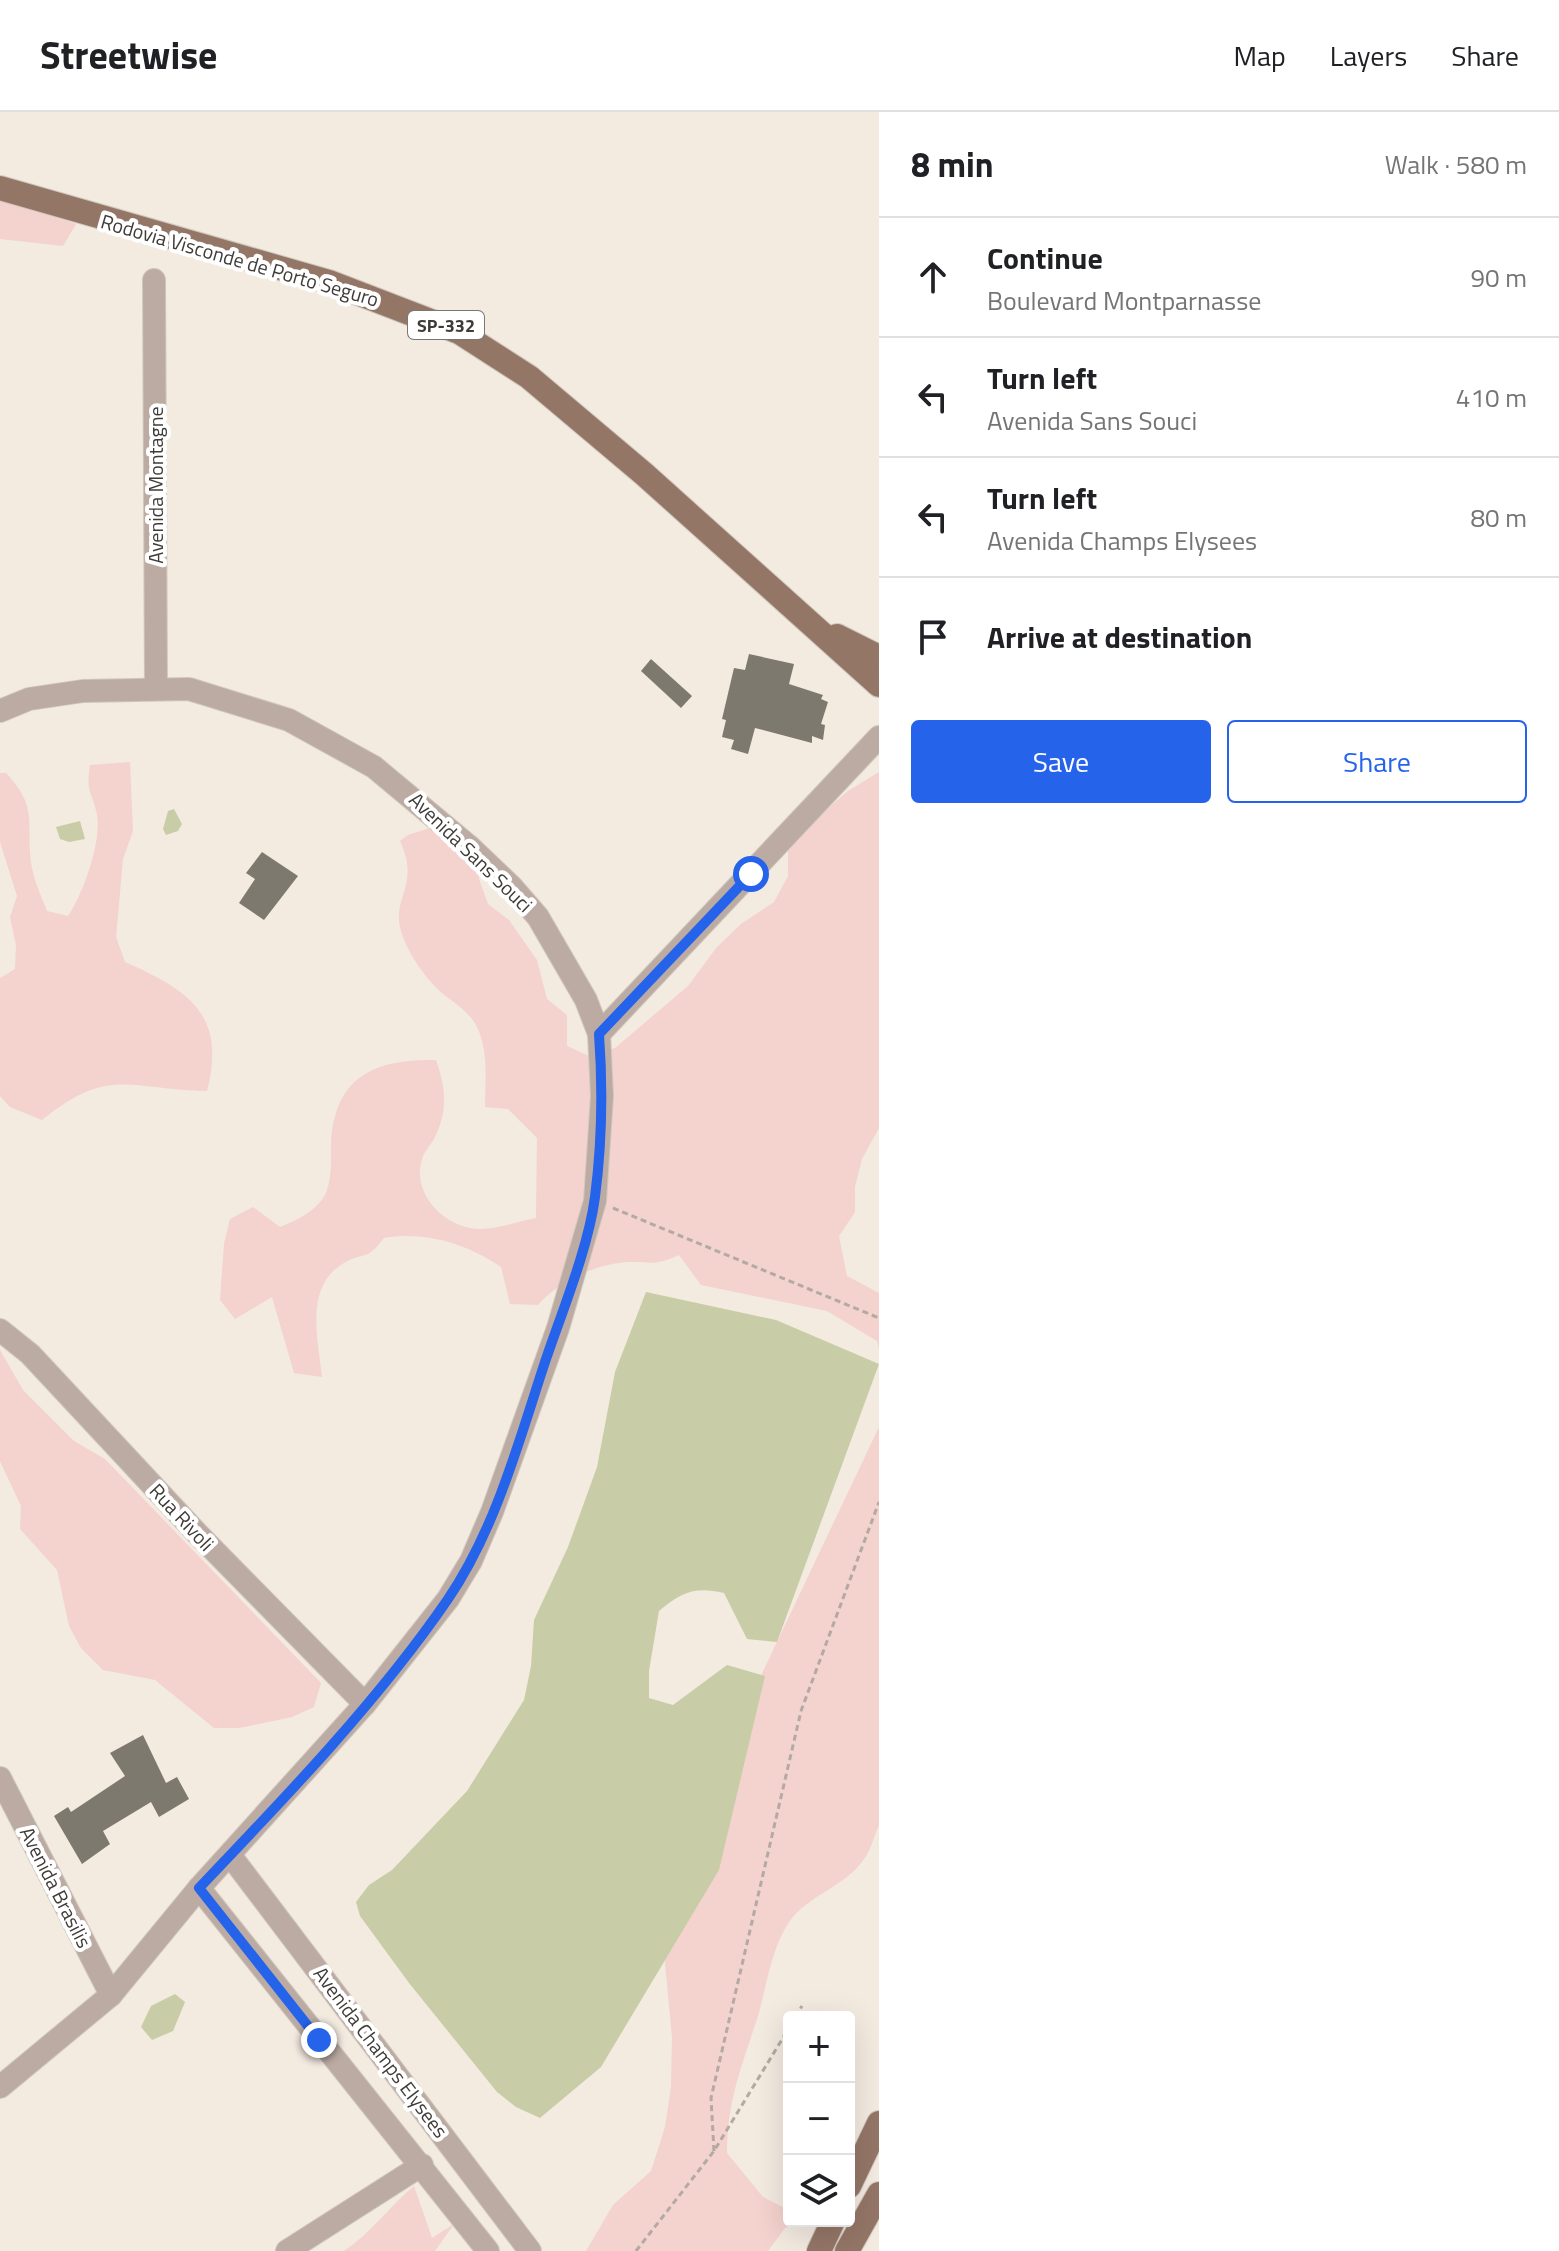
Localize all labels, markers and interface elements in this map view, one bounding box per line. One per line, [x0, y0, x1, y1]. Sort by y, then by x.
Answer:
text: Streetwise [40, 26, 218, 84]
text: Map [1233, 34, 1286, 77]
text: Layers [1330, 34, 1407, 77]
text: Share [1451, 34, 1519, 77]
text: 8 min [911, 138, 994, 190]
text: Walk · 580 m [1385, 145, 1527, 184]
street label: Rodovia Visconde de Porto Seguro [97, 205, 383, 315]
text: Continue [987, 235, 1103, 281]
icon: ahead [911, 255, 955, 299]
text: 90 m [1470, 258, 1527, 297]
text: Boulevard Montparnasse [987, 281, 1261, 320]
road number: SP-332 [408, 311, 484, 339]
text: Turn left [987, 355, 1097, 401]
icon: left [911, 375, 955, 419]
text: 410 m [1456, 378, 1527, 417]
text: Avenida Sans Souci [987, 401, 1197, 440]
street label: Avenida Montagne [140, 406, 171, 564]
text: Turn left [987, 475, 1097, 521]
icon: left [911, 495, 955, 539]
text: 80 m [1470, 498, 1527, 537]
text: Avenida Champs Elysees [987, 521, 1257, 560]
text: Arrive at destination [987, 614, 1252, 660]
icon: arrive [911, 615, 955, 659]
button: Save [911, 720, 1211, 803]
button: Share [1227, 720, 1527, 803]
street label: Avenida Sans Souci [402, 785, 540, 919]
route start [733, 856, 769, 892]
street label: Rua Rivoli [142, 1476, 222, 1558]
street label: Avenida Brasilis [12, 1821, 100, 1953]
street label: Avenida Champs Elysees [306, 1960, 456, 2144]
map controls [783, 2011, 855, 2227]
button: + [783, 2011, 855, 2083]
route end [301, 2022, 337, 2058]
button: − [783, 2083, 855, 2155]
button: layers [783, 2155, 855, 2227]

